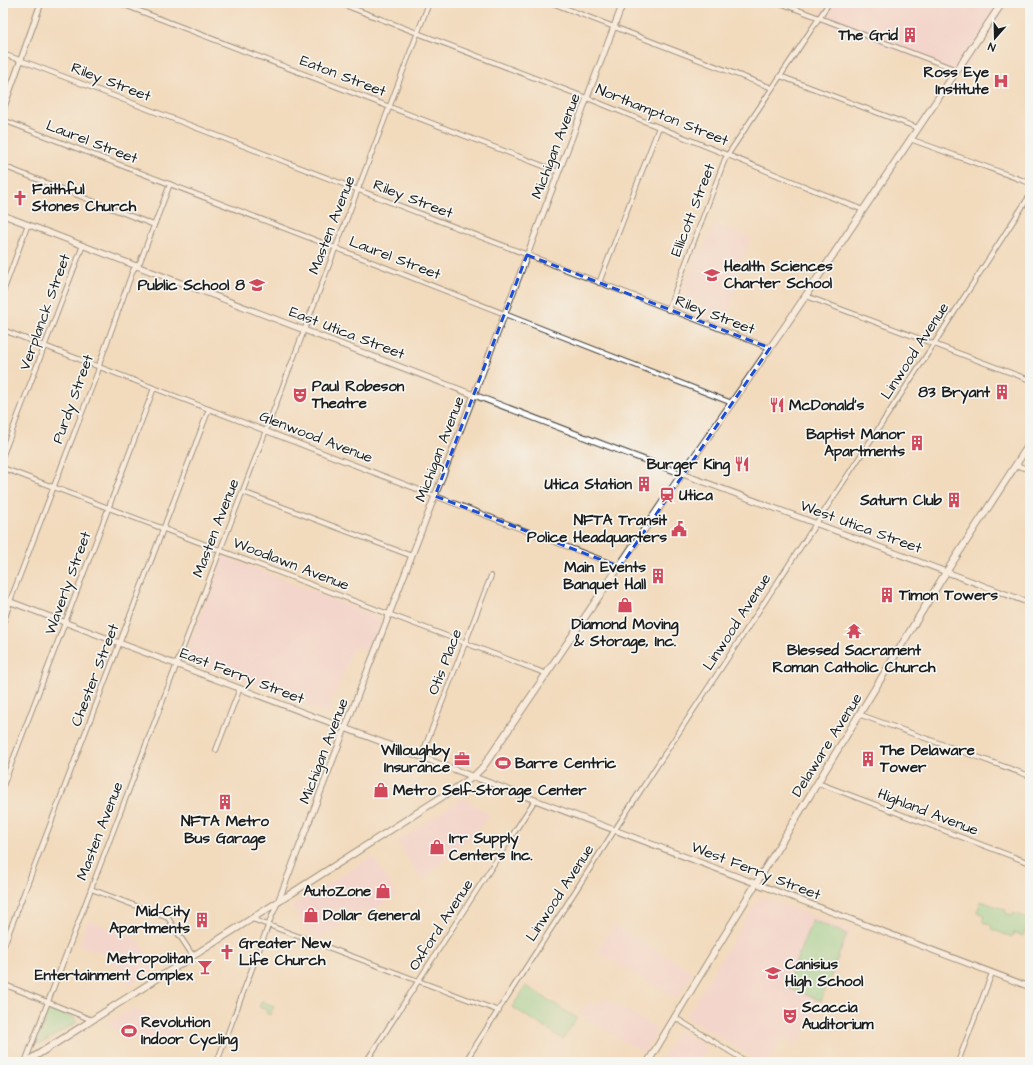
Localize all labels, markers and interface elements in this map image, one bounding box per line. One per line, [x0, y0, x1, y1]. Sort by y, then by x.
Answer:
north arrow [975, 18, 1015, 58]
place label: The Grid [837, 25, 898, 46]
building icon: The Grid [901, 26, 919, 44]
text: N [986, 39, 998, 55]
street label: Eaton Street [297, 50, 389, 102]
street label: Riley Street [68, 57, 154, 108]
place label: Ross Eye Institute [924, 62, 989, 100]
hospital icon: Ross Eye Institute [992, 72, 1010, 90]
street label: Northampton Street [592, 79, 732, 151]
street label: Michigan Avenue [526, 90, 587, 202]
street label: Laurel Street [43, 115, 141, 169]
street label: Ellicott Street [666, 160, 720, 260]
street label: Masten Avenue [304, 173, 360, 277]
street label: Riley Street [370, 174, 456, 225]
place label: Faithful Stones Church [31, 179, 137, 217]
church icon: Faithful Stones Church [11, 189, 29, 207]
street label: Laurel Street [346, 231, 444, 285]
street label: Verplanck Street [14, 251, 76, 373]
place label: Health Sciences Charter School [724, 256, 833, 294]
school or university icon: Health Sciences Charter School [703, 266, 721, 284]
place label: Public School 8 [138, 275, 245, 296]
school or university icon: Public School 8 [248, 276, 266, 294]
street label: Riley Street [672, 290, 758, 341]
street label: Linwood Avenue [876, 298, 954, 404]
street label: East Utica Street [286, 301, 408, 365]
street label: Purdy Street [47, 351, 100, 447]
place label: Paul Robeson Theatre [311, 376, 405, 414]
place label: 83 Bryant [918, 382, 991, 404]
building icon: 83 Bryant [993, 383, 1011, 401]
theatre icon: Paul Robeson Theatre [291, 386, 309, 404]
street label: Michigan Avenue [410, 393, 471, 505]
place label: McDonald's [789, 395, 865, 416]
restaurant icon: McDonald's [768, 396, 786, 414]
street label: Glenwood Avenue [256, 406, 376, 468]
place label: Baptist Manor Apartments [806, 424, 906, 462]
building icon: Baptist Manor Apartments [908, 434, 926, 452]
place label: Burger King [647, 454, 730, 477]
restaurant icon: Burger King [733, 455, 751, 473]
place label: Utica Station [545, 474, 632, 495]
building icon: Utica Station [635, 475, 653, 493]
street label: Masten Avenue [188, 476, 244, 580]
place label: Utica [679, 485, 713, 506]
station icon: Utica [658, 486, 676, 504]
place label: Saturn Club [859, 490, 943, 511]
building icon: Saturn Club [945, 491, 963, 509]
street label: West Utica Street [797, 495, 925, 559]
place label: NFTA Transit Police Headquarters [527, 510, 668, 548]
public building icon: NFTA Transit Police Headquarters [670, 520, 688, 538]
street label: Waverly Street [40, 528, 97, 638]
street label: Woodlawn Avenue [230, 532, 352, 596]
place label: Main Events Banquet Hall [563, 557, 647, 595]
building icon: Main Events Banquet Hall [649, 567, 667, 585]
street label: Linwood Avenue [698, 569, 776, 675]
place label: Timon Towers [898, 585, 999, 606]
building icon: Timon Towers [878, 586, 896, 604]
shop icon: Diamond Moving & Storage, Inc. [616, 596, 634, 614]
place label: Diamond Moving & Storage, Inc. [571, 614, 679, 654]
street label: Chester Street [66, 621, 124, 729]
temple icon: Blessed Sacrament Roman Catholic Church [845, 622, 863, 640]
street label: Otis Place [423, 626, 467, 698]
place label: Blessed Sacrament Roman Catholic Church [772, 640, 936, 678]
street label: East Ferry Street [176, 643, 307, 710]
street label: Delaware Avenue [787, 689, 867, 801]
street label: Michigan Avenue [294, 695, 355, 807]
place label: Willoughby Insurance [380, 740, 451, 778]
place label: The Delaware Tower [879, 740, 975, 778]
office icon: Willoughby Insurance [453, 750, 471, 768]
building icon: The Delaware Tower [859, 750, 877, 768]
place label: Barre Centric [515, 753, 617, 774]
sports icon: Barre Centric [494, 754, 512, 772]
street label: Masten Avenue [72, 779, 128, 883]
place label: Metro Self-Storage Center [393, 780, 587, 803]
shop icon: Metro Self-Storage Center [372, 781, 390, 799]
street label: Highland Avenue [874, 783, 981, 842]
building icon: NFTA Metro Bus Garage [216, 793, 234, 811]
place label: NFTA Metro Bus Garage [181, 811, 270, 851]
place label: Irr Supply Centers Inc. [449, 828, 533, 866]
street label: West Ferry Street [688, 837, 824, 906]
shop icon: Irr Supply Centers Inc. [428, 838, 446, 856]
street label: Linwood Avenue [521, 840, 599, 946]
street label: Oxford Avenue [404, 875, 478, 975]
place label: AutoZone [303, 881, 371, 902]
shop icon: AutoZone [374, 882, 392, 900]
place label: Mid-City Apartments [109, 901, 191, 939]
place label: Dollar General [323, 905, 421, 926]
shop icon: Dollar General [302, 906, 320, 924]
building icon: Mid-City Apartments [193, 911, 211, 929]
place label: Greater New Life Church [239, 933, 332, 971]
church icon: Greater New Life Church [218, 943, 236, 961]
place label: Metropolitan Entertainment Complex [35, 948, 194, 986]
place label: Canisius High School [785, 954, 864, 994]
bar icon: Metropolitan Entertainment Complex [196, 958, 214, 976]
school or university icon: Canisius High School [764, 964, 782, 982]
place label: Scaccia Auditorium [801, 997, 874, 1035]
theatre icon: Scaccia Auditorium [781, 1007, 799, 1025]
place label: Revolution Indoor Cycling [141, 1012, 238, 1052]
sports icon: Revolution Indoor Cycling [120, 1022, 138, 1040]

